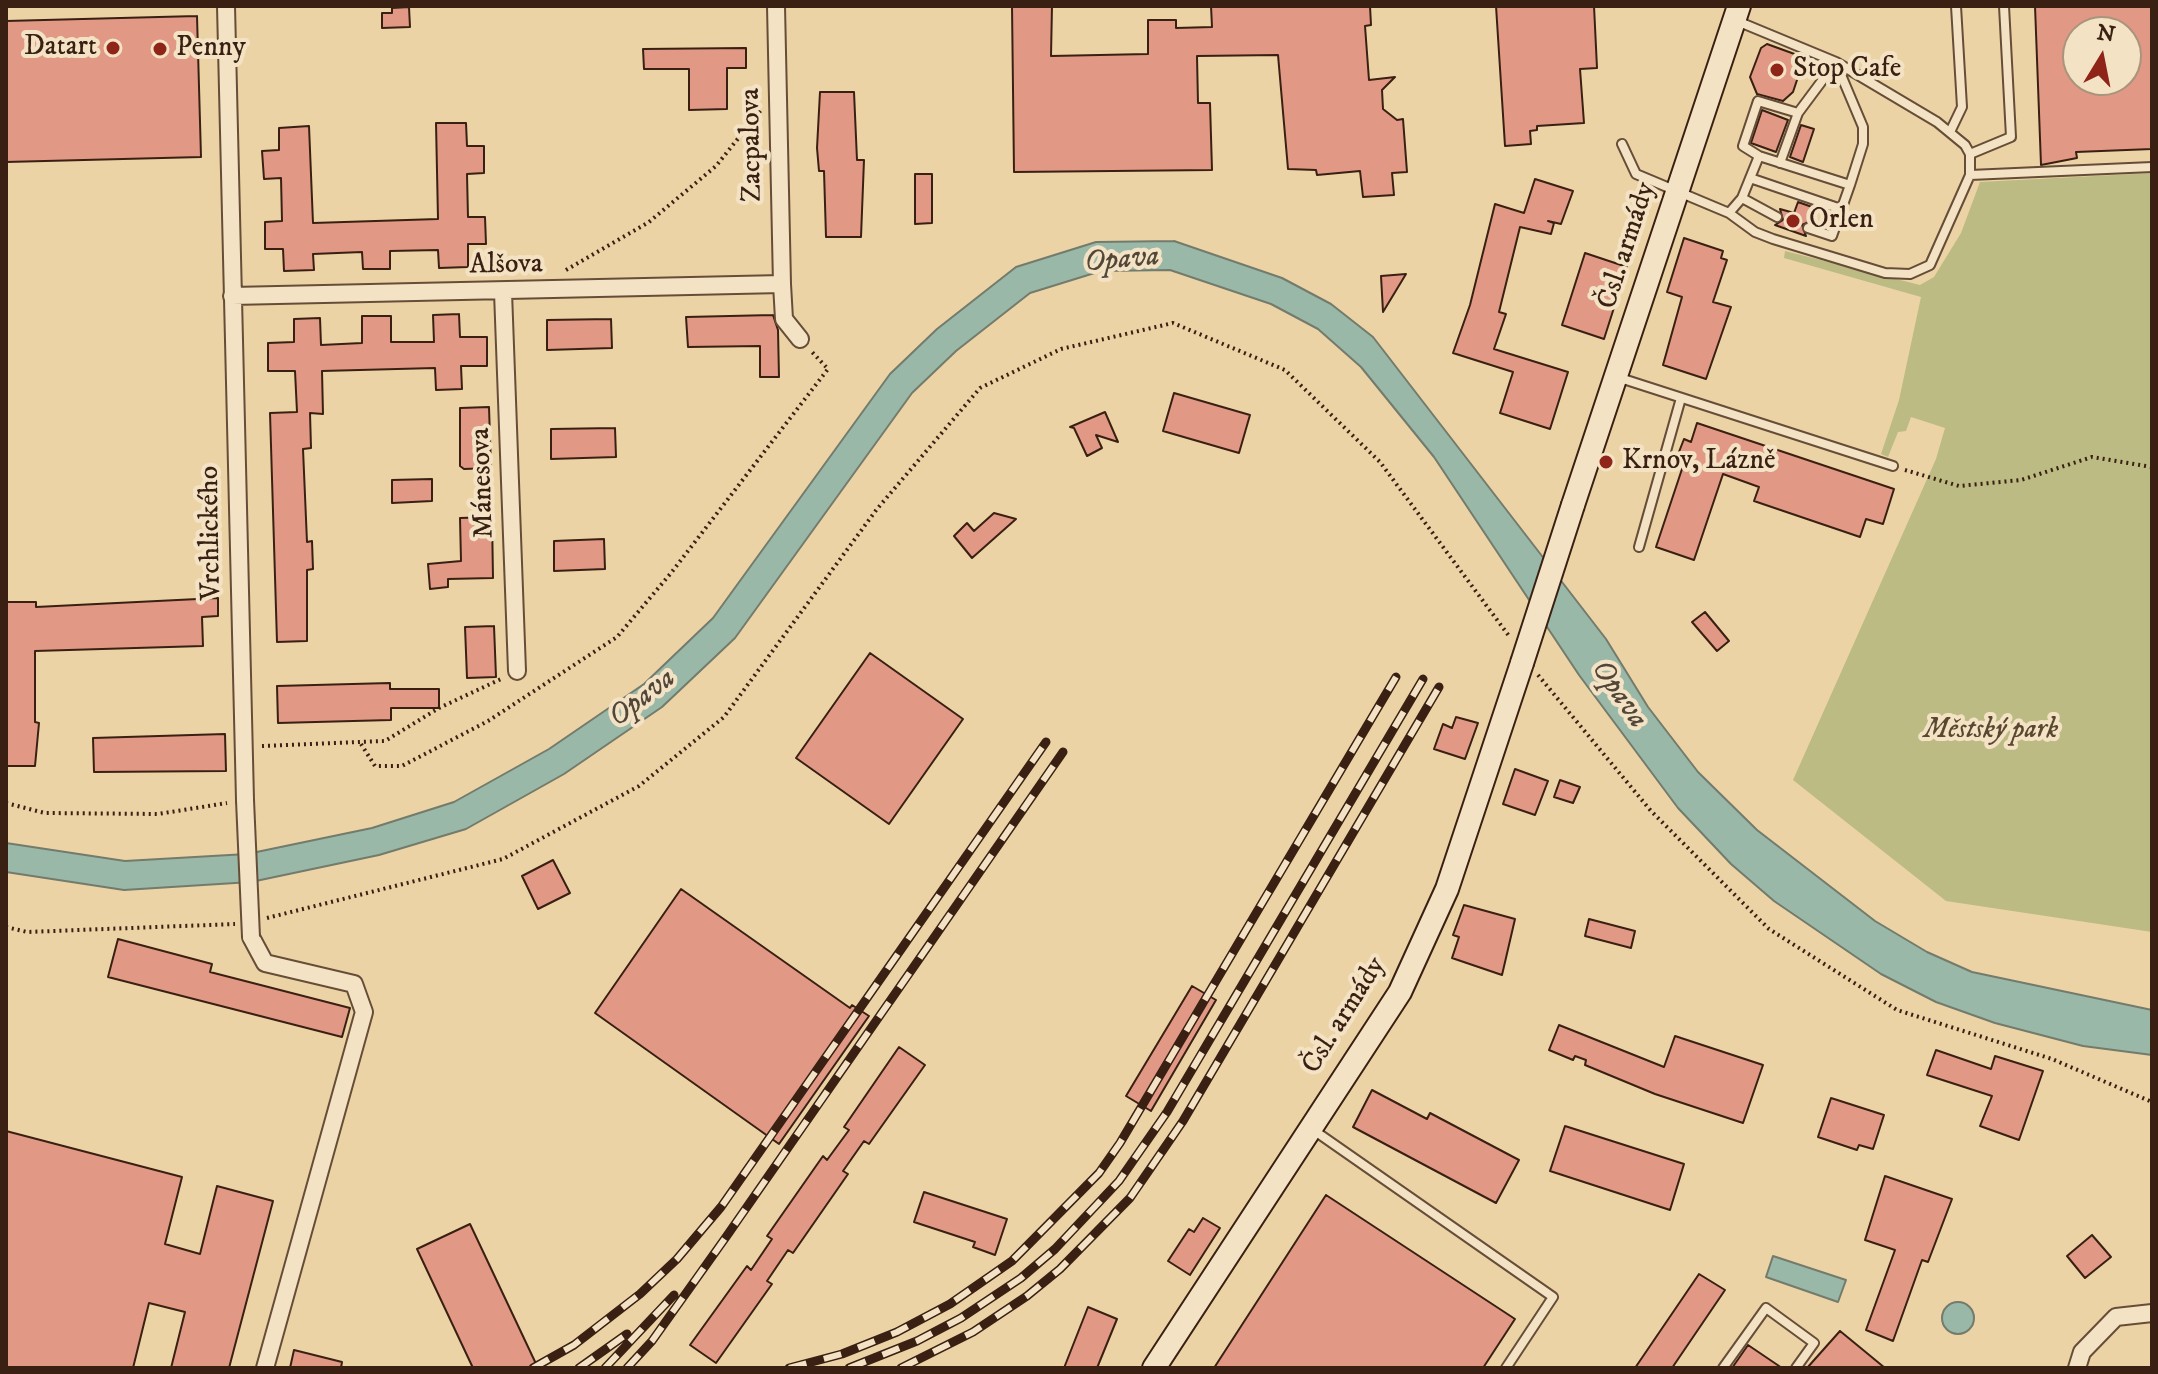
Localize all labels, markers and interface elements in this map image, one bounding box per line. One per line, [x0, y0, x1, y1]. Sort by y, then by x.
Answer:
north arrow [2062, 16, 2142, 96]
text: N [2095, 19, 2117, 49]
place label: Datart [24, 31, 97, 65]
place label: Penny [176, 32, 246, 66]
marker: Datart [104, 39, 122, 57]
marker: Penny [151, 40, 169, 58]
place label: Stop Cafe [1793, 53, 1901, 87]
marker: Stop Cafe [1768, 61, 1786, 79]
street label: Zacpalova [735, 88, 771, 202]
street label: Čsl. armády [1592, 178, 1664, 314]
place label: Orlen [1809, 204, 1874, 238]
marker: Orlen [1784, 212, 1802, 230]
water label: Opava [1083, 240, 1161, 282]
street label: Alšova [469, 249, 543, 283]
street label: Mánesova [465, 427, 503, 539]
place label: Krnov, Lázně [1622, 445, 1776, 479]
marker: Krnov, Lázně [1597, 453, 1615, 471]
street label: Vrchlického [194, 466, 230, 600]
water label: Opava [1582, 654, 1654, 736]
water label: Opava [602, 662, 684, 736]
park label: Městský park [1924, 714, 2058, 748]
street label: Čsl. armády [1296, 951, 1394, 1081]

